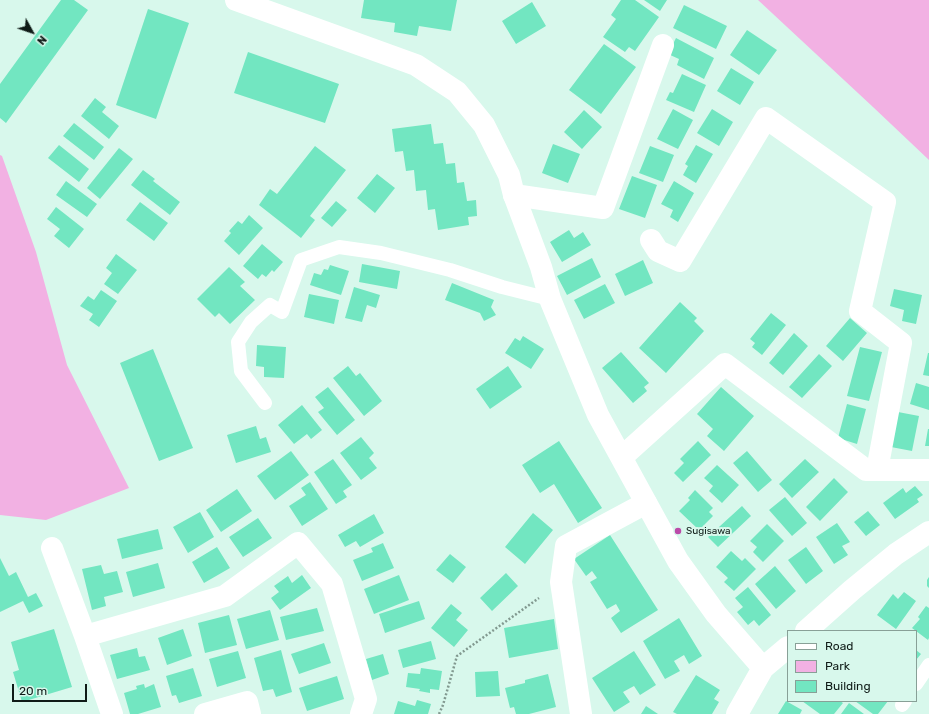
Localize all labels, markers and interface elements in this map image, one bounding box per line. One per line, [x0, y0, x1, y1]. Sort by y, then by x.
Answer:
north arrow [12, 12, 52, 52]
text: N [34, 33, 49, 47]
place label: Sugisawa [686, 525, 731, 537]
marker: Sugisawa [673, 526, 683, 536]
legend [787, 630, 917, 702]
text: Road [825, 639, 853, 653]
text: Park [825, 659, 850, 673]
scale bar [14, 676, 89, 702]
text: Building [825, 679, 871, 693]
text: 20 m [19, 684, 47, 698]

